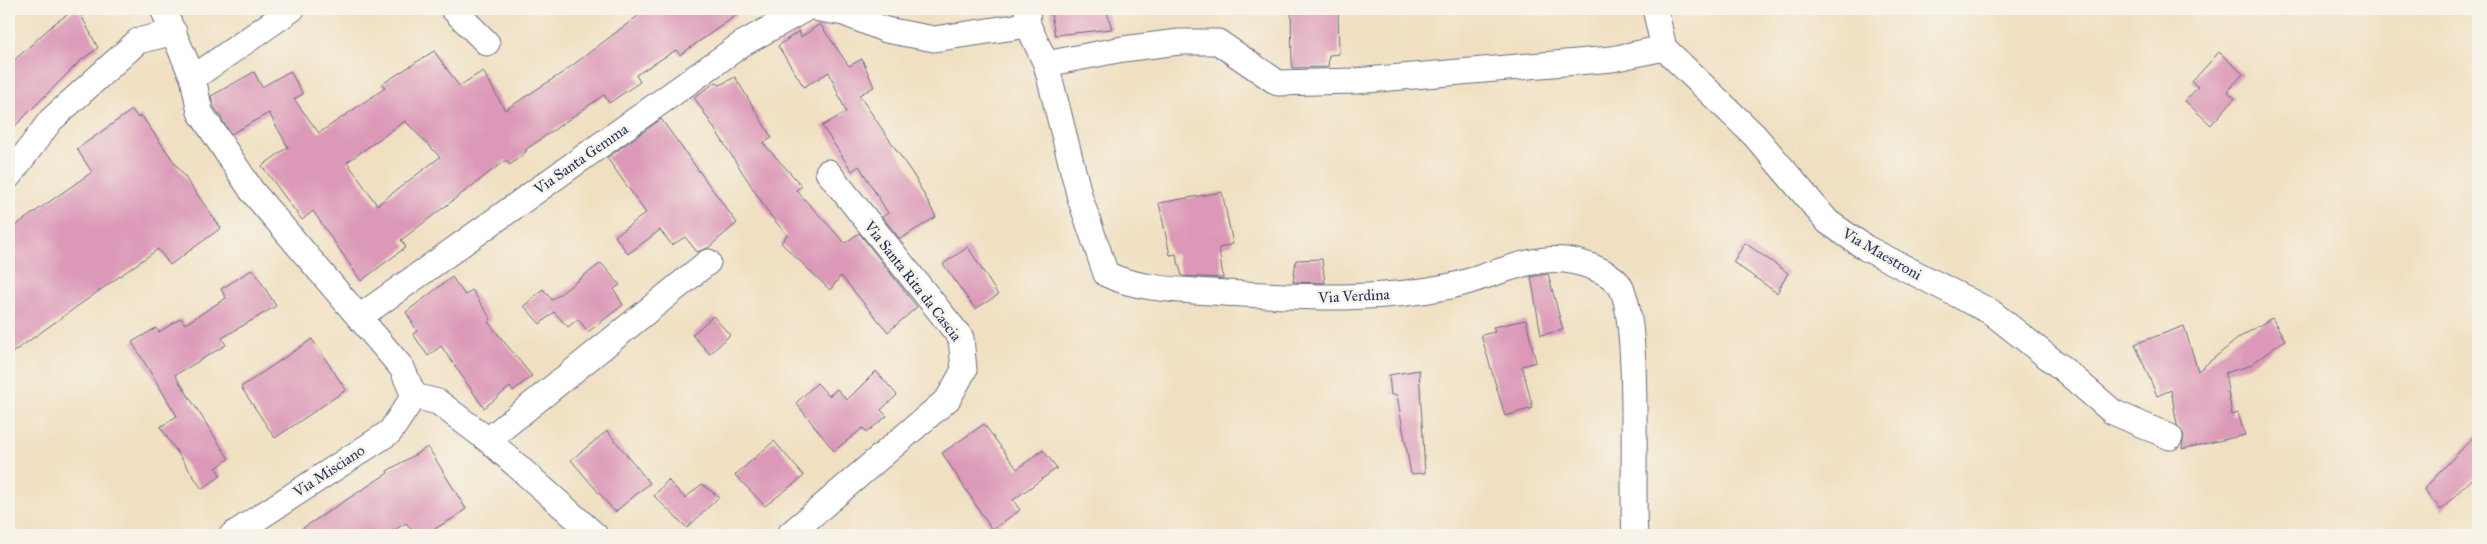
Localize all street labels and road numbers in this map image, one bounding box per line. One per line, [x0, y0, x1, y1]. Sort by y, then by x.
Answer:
street label: Via Santa Gemma [530, 119, 632, 199]
street label: Via Santa Rita da Cascia [860, 217, 966, 345]
street label: Via Maestroni [1838, 224, 1925, 284]
street label: Via Verdina [1317, 285, 1391, 307]
street label: Via Misciano [289, 441, 368, 501]

